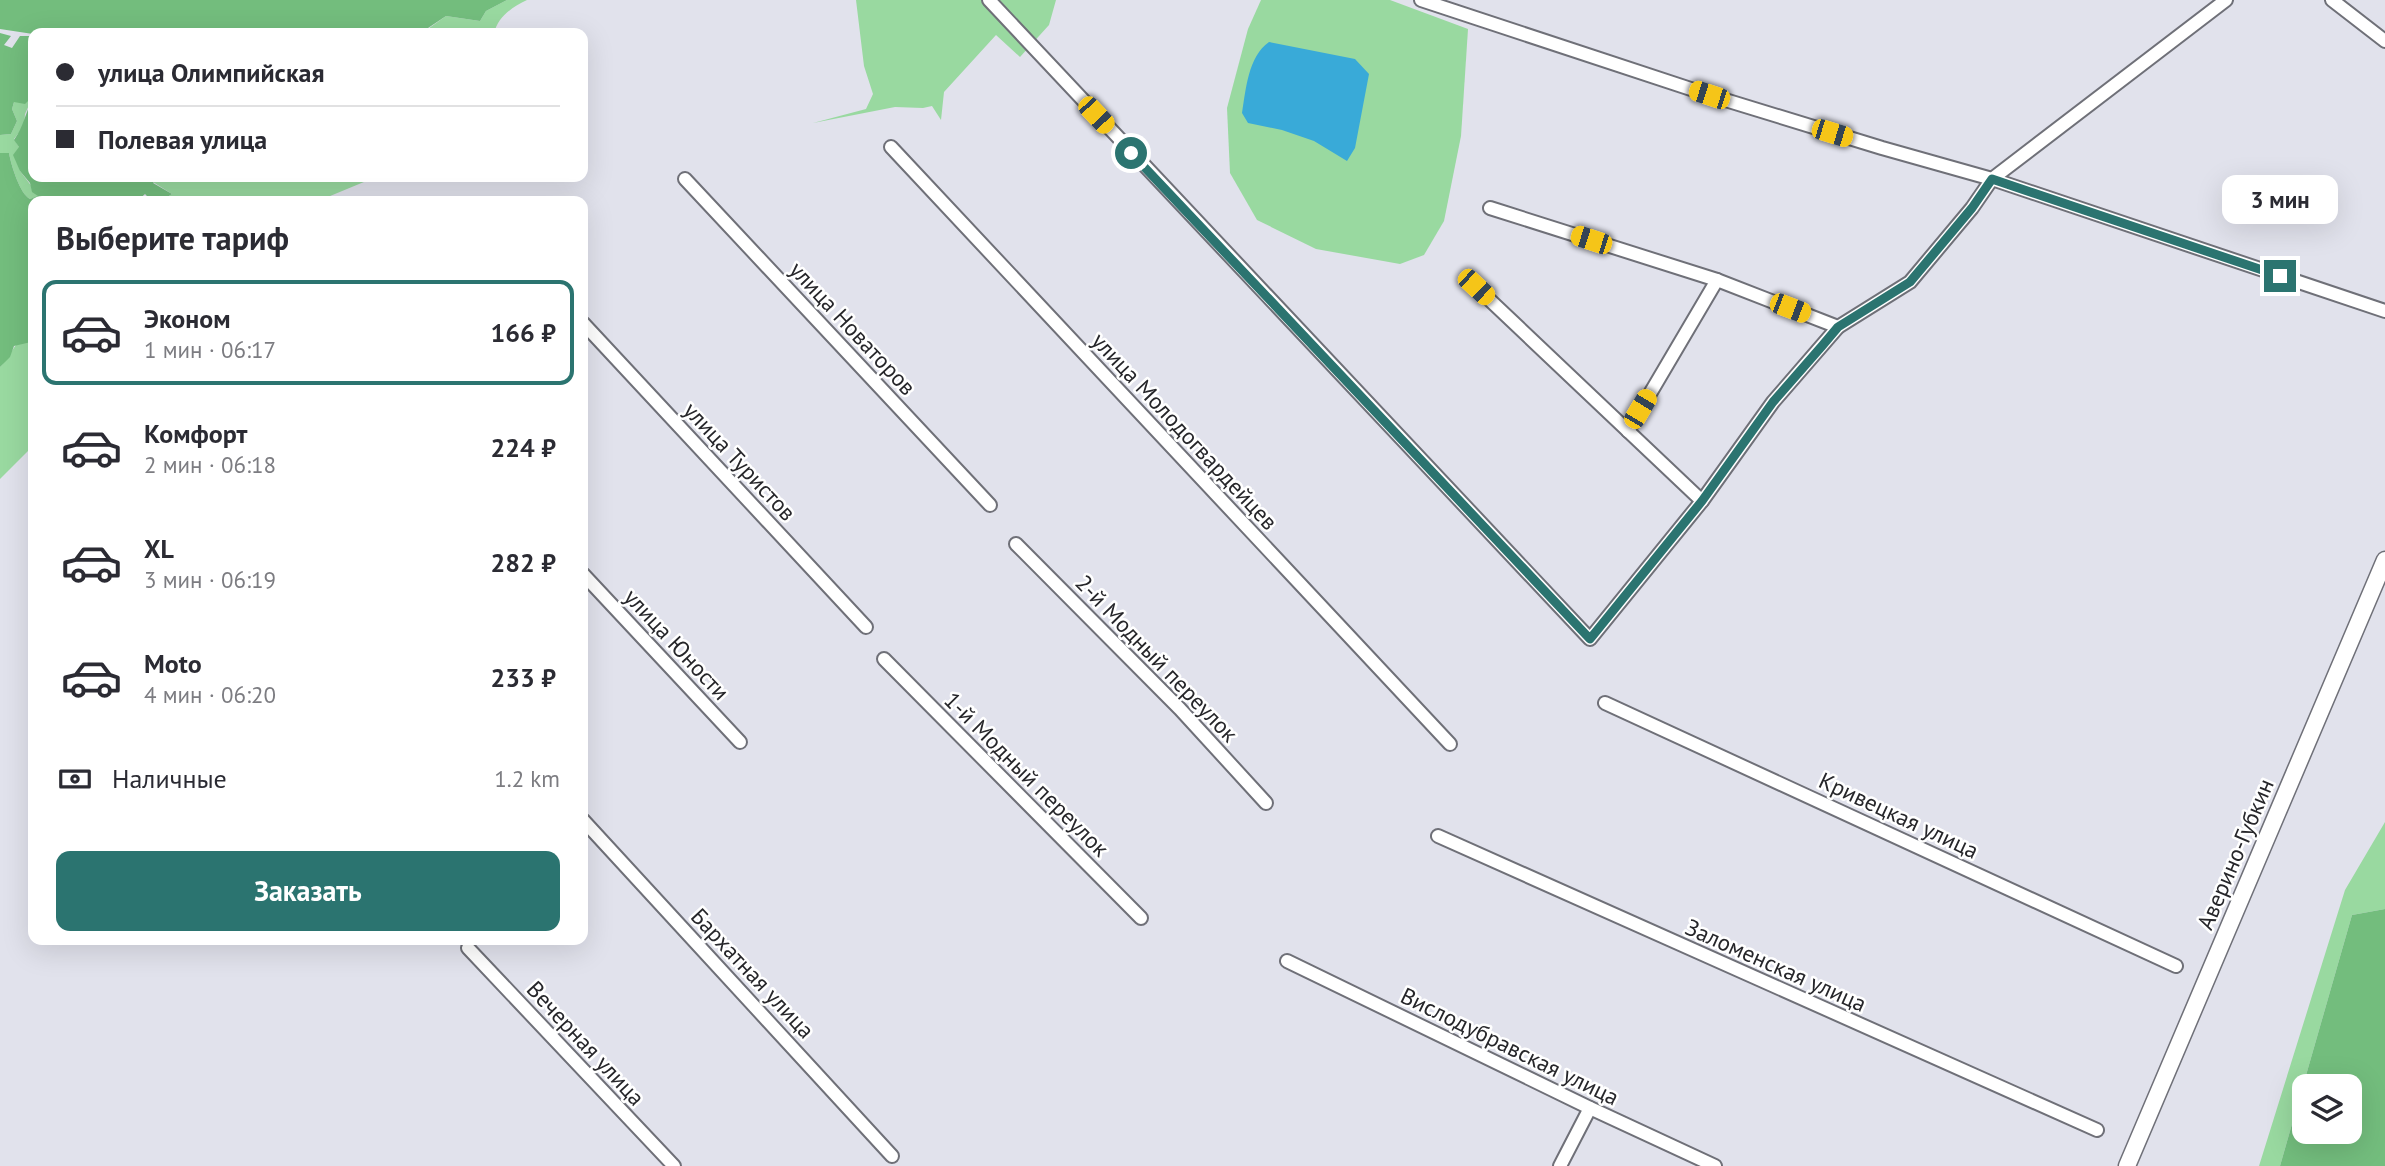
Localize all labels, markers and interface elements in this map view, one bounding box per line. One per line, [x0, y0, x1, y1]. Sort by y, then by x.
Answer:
text: улица Олимпийская [98, 56, 325, 89]
car [1686, 79, 1733, 111]
car [1074, 92, 1119, 138]
car [1809, 117, 1856, 149]
text: Полевая улица [98, 123, 267, 156]
route start [1115, 137, 1147, 169]
callout: 3 мин [2222, 174, 2338, 224]
text: 3 мин [2250, 185, 2310, 214]
text: Выберите тариф [56, 217, 289, 259]
car [1568, 224, 1615, 256]
street label: улица Новаторов [783, 255, 923, 401]
route end [2264, 260, 2296, 292]
car [1454, 265, 1499, 309]
car [1767, 291, 1814, 325]
icon: car [60, 301, 123, 364]
text: Эконом [144, 302, 231, 335]
text: 166 ₽ [490, 316, 556, 349]
street label: улица Молодогвардейцев [1086, 326, 1284, 536]
text: 1 мин · 06:17 [144, 335, 276, 364]
car [1621, 386, 1660, 432]
street label: улица Туристов [678, 395, 802, 527]
icon: car [60, 416, 123, 479]
text: Комфорт [144, 417, 247, 450]
text: 224 ₽ [490, 431, 556, 464]
text: 2 мин · 06:18 [144, 450, 276, 479]
icon: car [60, 531, 123, 594]
text: XL [144, 532, 174, 565]
text: 282 ₽ [490, 546, 556, 579]
text: 3 мин · 06:19 [144, 565, 276, 594]
street label: 2-й Модный переулок [1070, 568, 1244, 748]
street label: улица Юности [618, 582, 736, 706]
icon: car [60, 646, 123, 709]
text: Moto [144, 647, 202, 680]
text: 233 ₽ [490, 661, 556, 694]
text: 4 мин · 06:20 [144, 680, 276, 709]
street label: 1-й Модный переулок [938, 685, 1116, 863]
icon: cash [56, 760, 94, 798]
text: Наличные [112, 762, 227, 795]
text: 1.2 km [494, 764, 560, 793]
street label: Кривецкая улица [1815, 765, 1983, 865]
street label: Аверино-Губкин [2190, 774, 2280, 934]
button: Заказать [56, 851, 560, 931]
street label: Бархатная улица [685, 902, 821, 1044]
street label: Заломенская улица [1681, 912, 1871, 1018]
street label: Вечерная улица [521, 975, 651, 1111]
street label: Вислодубравская улица [1396, 981, 1624, 1111]
map controls [2292, 1074, 2362, 1144]
button: layers [2292, 1074, 2362, 1144]

